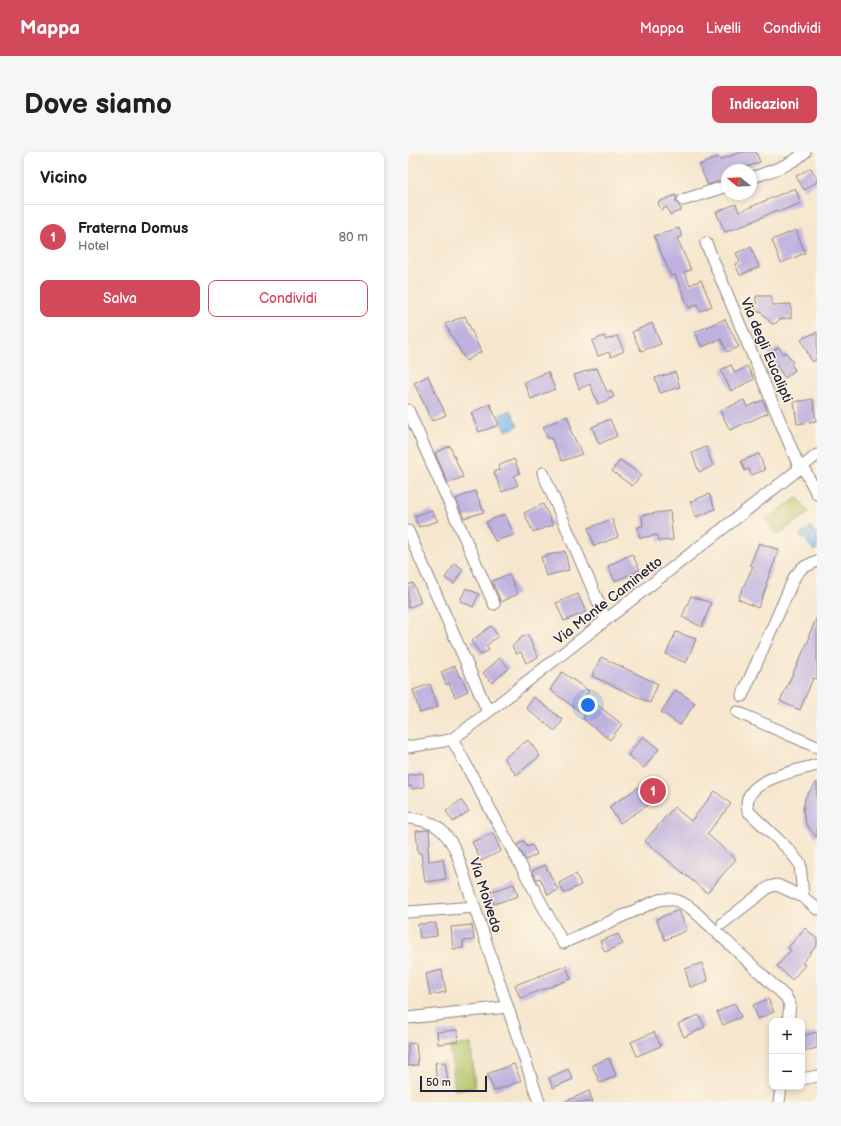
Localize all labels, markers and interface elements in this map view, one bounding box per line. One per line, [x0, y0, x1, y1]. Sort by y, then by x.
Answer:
text: Mappa [20, 17, 80, 40]
text: Mappa [640, 20, 684, 37]
text: Livelli [706, 20, 741, 37]
text: Condividi [763, 20, 821, 37]
button: Indicazioni [712, 86, 817, 123]
text: Dove siamo [24, 88, 172, 121]
north arrow [721, 164, 757, 200]
text: Vicino [40, 168, 87, 188]
text: Fraterna Domus [78, 219, 188, 238]
text: 1 [50, 229, 56, 245]
text: 80 m [339, 229, 368, 245]
text: Hotel [78, 238, 109, 254]
button: Salva [40, 280, 200, 317]
button: Condividi [208, 280, 368, 317]
street label: Via degli Eucalipti [737, 295, 796, 405]
street label: Via Monte Caminetto [551, 553, 666, 648]
your location [578, 695, 598, 715]
pin: 1 [640, 776, 666, 806]
street label: Via Molvedo [465, 856, 506, 935]
map controls [769, 1018, 805, 1090]
button: + [769, 1018, 805, 1054]
button: − [769, 1054, 805, 1090]
scale bar [420, 1074, 487, 1093]
text: 50 m [426, 1076, 451, 1089]

